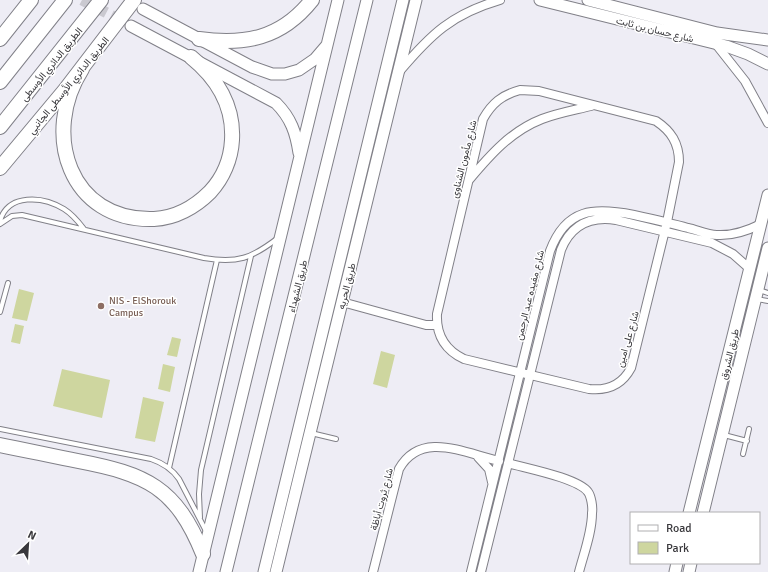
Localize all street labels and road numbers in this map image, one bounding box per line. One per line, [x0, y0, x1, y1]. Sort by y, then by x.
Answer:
street label: شارع حسان بن ثابت [615, 15, 695, 45]
street label: الطريق الدائري الأوسطى [18, 25, 87, 105]
street label: الطريق الدائري الأوسطى الجانبي [26, 34, 113, 138]
street label: شارع مأمون الشناوى [448, 119, 480, 200]
street label: شارع مفيده عبد الرحمن [513, 249, 547, 342]
street label: طريق الشهداء [286, 258, 310, 314]
street label: طريق الحريه [335, 261, 359, 311]
street label: شارع على امين [614, 310, 642, 369]
street label: طريق الشروق [718, 327, 742, 381]
street label: شارع ثروت أباظة [368, 467, 396, 532]

